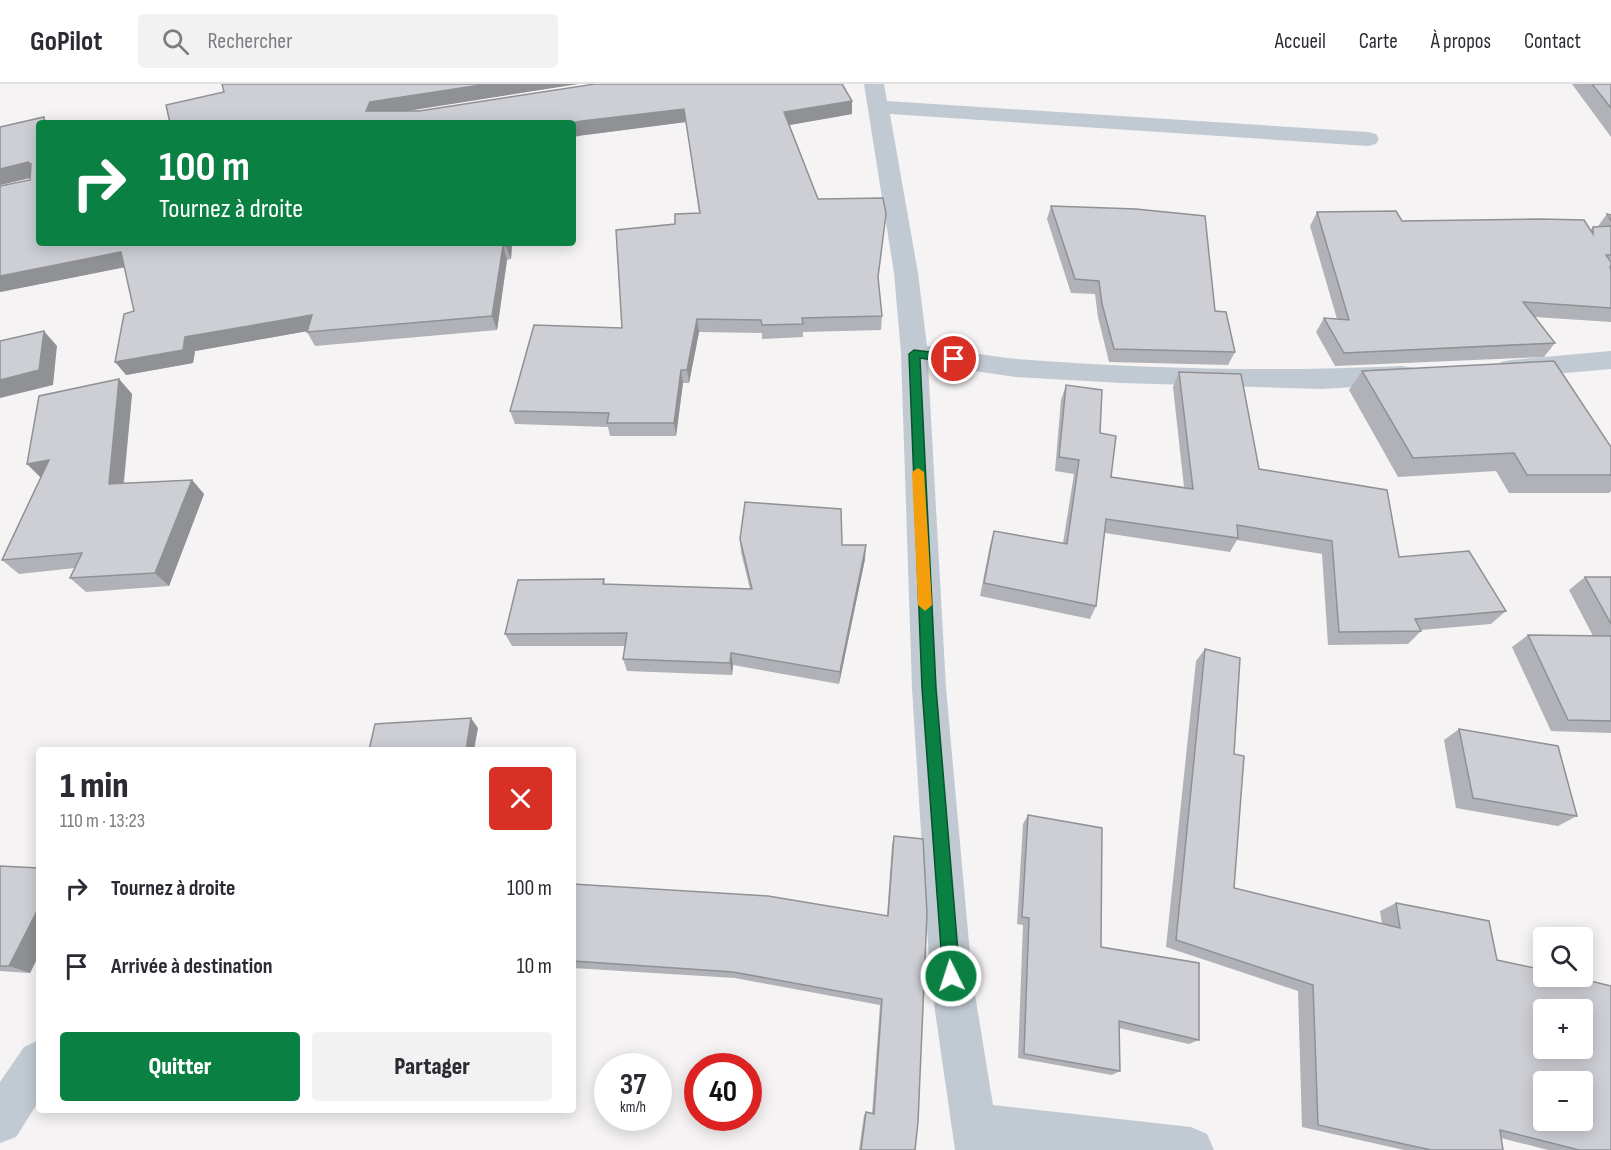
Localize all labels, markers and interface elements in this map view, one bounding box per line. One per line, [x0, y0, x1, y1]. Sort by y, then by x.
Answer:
search box [138, 14, 558, 68]
text: GoPilot [30, 25, 102, 58]
icon: search [159, 25, 192, 58]
text: Rechercher [207, 28, 293, 55]
text: Accueil [1275, 29, 1326, 54]
text: Carte [1359, 29, 1398, 54]
text: À propos [1431, 29, 1491, 54]
text: Contact [1524, 29, 1581, 54]
text: 100 m [159, 142, 250, 193]
icon: right [60, 144, 138, 222]
text: Tournez à droite [159, 193, 303, 225]
pin [928, 333, 979, 384]
icon: arrive [937, 342, 970, 375]
text: 1 min [60, 765, 128, 808]
button: close [489, 767, 552, 830]
text: 110 m · 13:23 [60, 809, 145, 833]
icon: right [60, 872, 93, 905]
text: Tournez à droite [111, 875, 236, 902]
text: 100 m [507, 875, 552, 902]
map controls [1533, 927, 1593, 1131]
button: search [1533, 927, 1593, 987]
position arrow [919, 944, 983, 1008]
icon: arrive [60, 950, 93, 983]
text: Arrivée à destination [111, 953, 273, 980]
text: 10 m [517, 953, 552, 980]
button: + [1533, 999, 1593, 1059]
button: Quitter [60, 1032, 300, 1101]
button: Partager [312, 1032, 552, 1101]
speed limit sign: 40 [684, 1053, 762, 1131]
text: 37 [620, 1067, 646, 1103]
button: − [1533, 1071, 1593, 1131]
text: km/h [620, 1098, 646, 1117]

